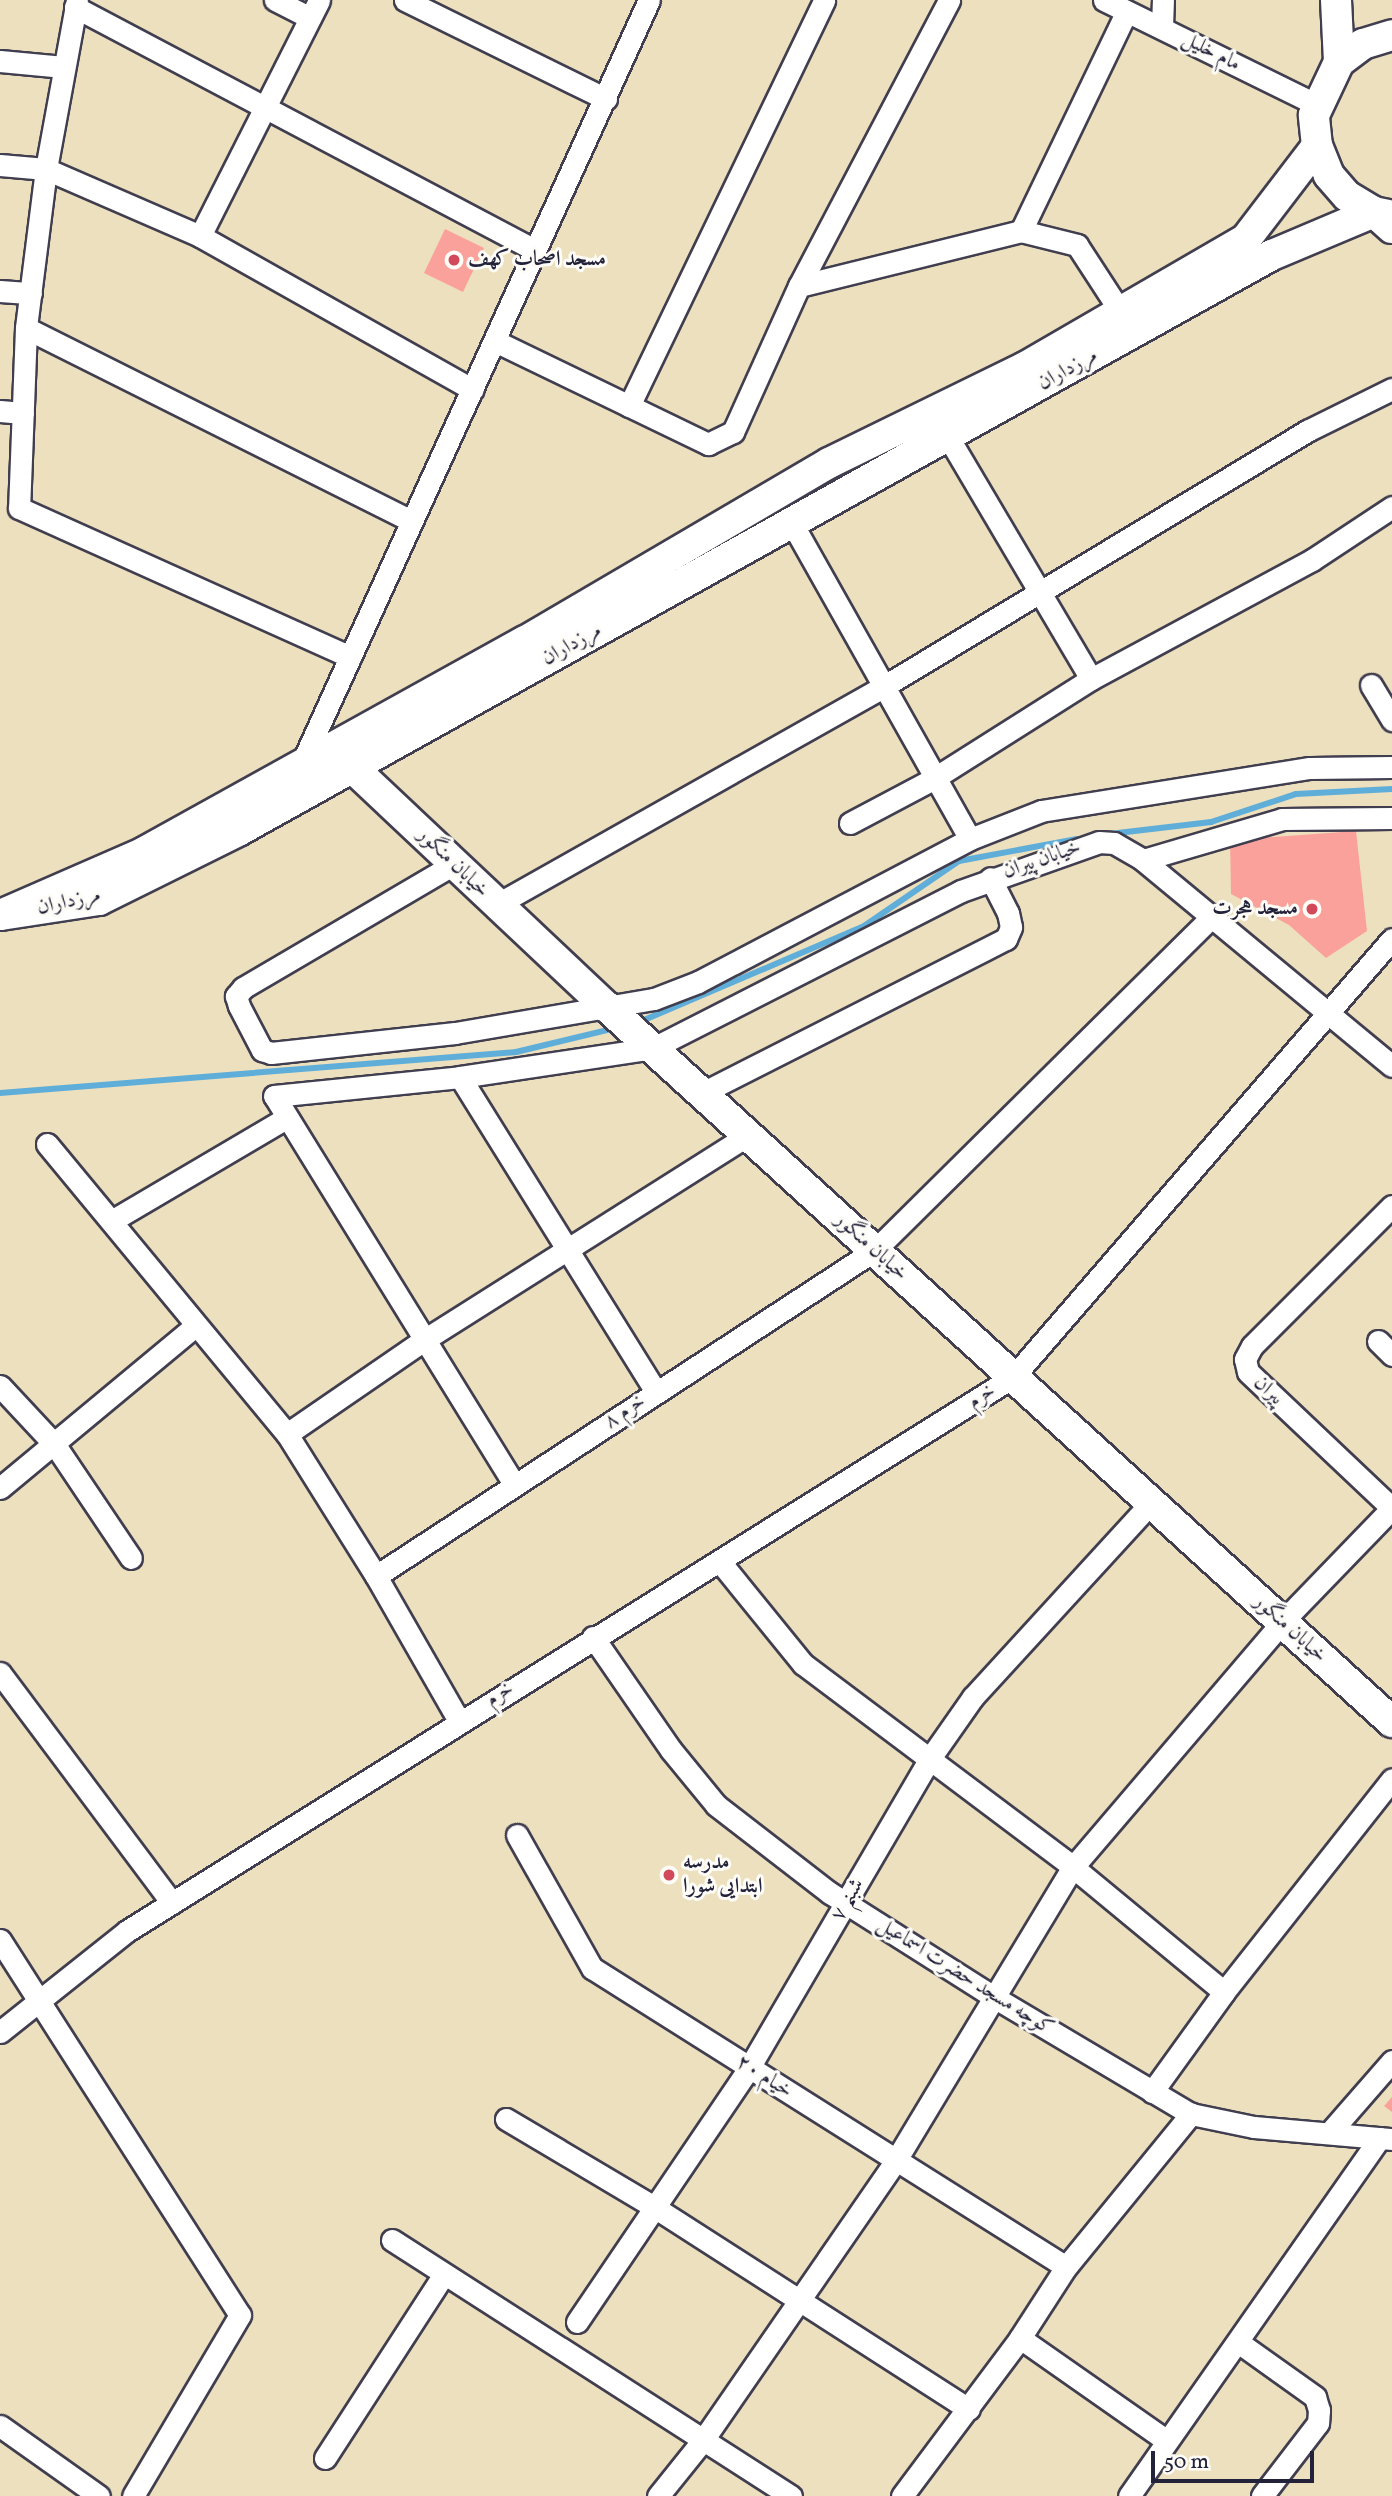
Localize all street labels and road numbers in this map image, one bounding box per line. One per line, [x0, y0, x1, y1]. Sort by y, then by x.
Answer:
street label: مام خلیل [1178, 27, 1244, 77]
street label: مرزداران [1034, 343, 1102, 397]
street label: مرزداران [538, 618, 606, 672]
street label: خیابان منگور [412, 823, 494, 903]
street label: خیابان پیران [1000, 835, 1084, 885]
street label: مرزداران [35, 883, 103, 921]
street label: خیابان منگور [829, 1208, 913, 1286]
street label: پیران [1248, 1371, 1288, 1411]
street label: خرم [963, 1379, 1001, 1415]
street label: خرم ۸ [600, 1389, 650, 1435]
street label: خیابان منگور [1248, 1590, 1332, 1668]
street label: خرم [481, 1677, 519, 1713]
street label: شبنم ۷ [826, 1874, 870, 1926]
street label: کوچه مسجد حضرت اسماعیل [872, 1912, 1058, 2042]
street label: خیام ۲۰ [731, 2050, 797, 2104]

